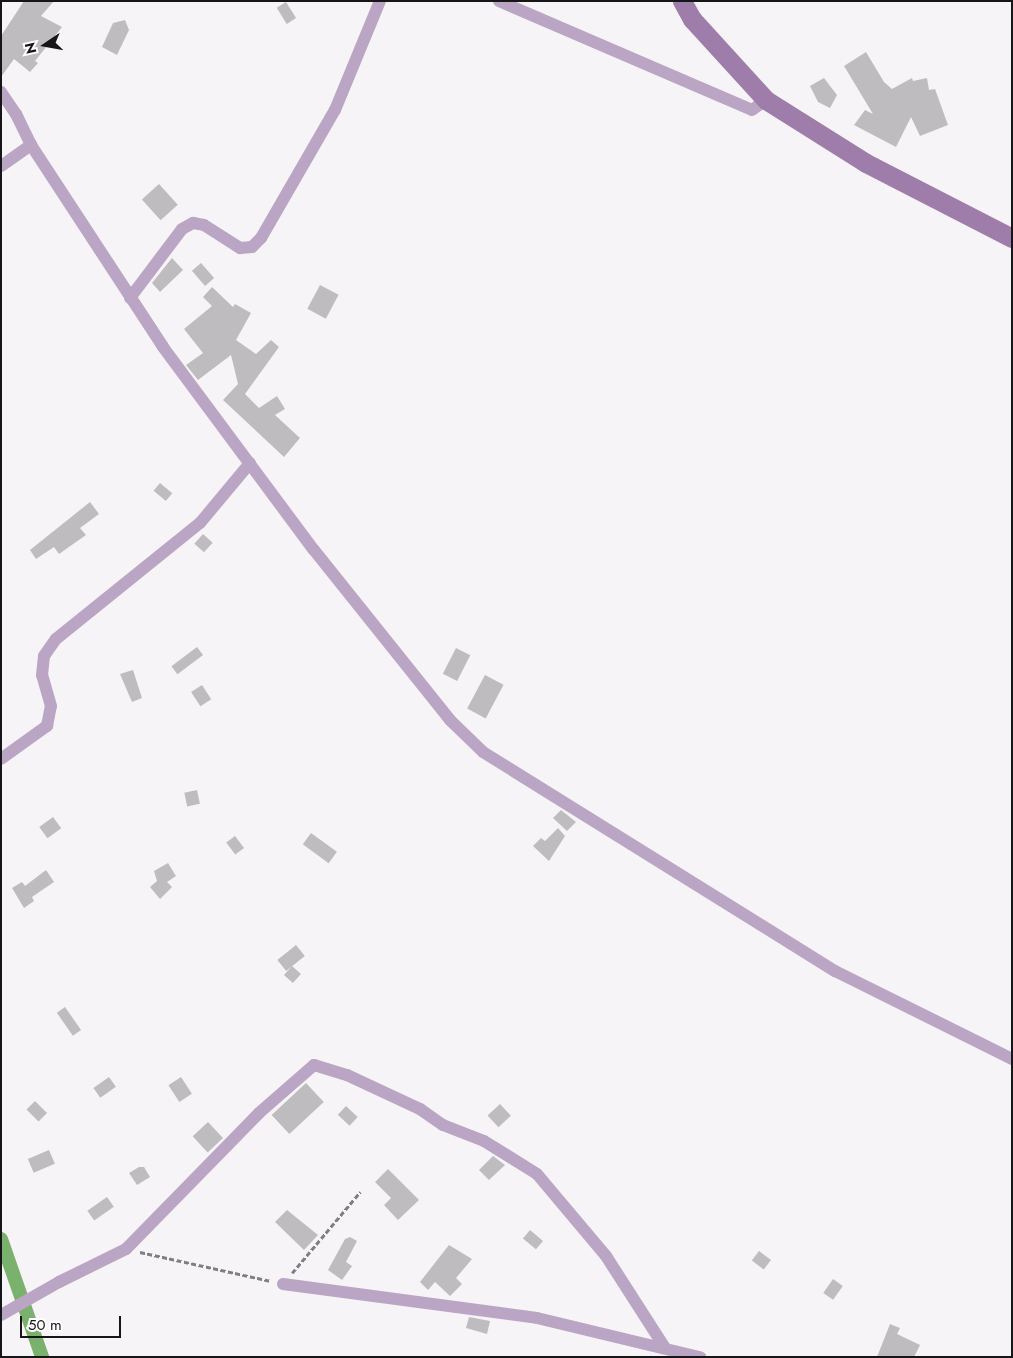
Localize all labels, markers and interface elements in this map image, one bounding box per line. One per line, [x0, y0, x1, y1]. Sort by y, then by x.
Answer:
north arrow [20, 20, 70, 70]
text: N [19, 41, 41, 56]
scale bar [22, 1306, 124, 1338]
text: 50 m [28, 1314, 62, 1336]

